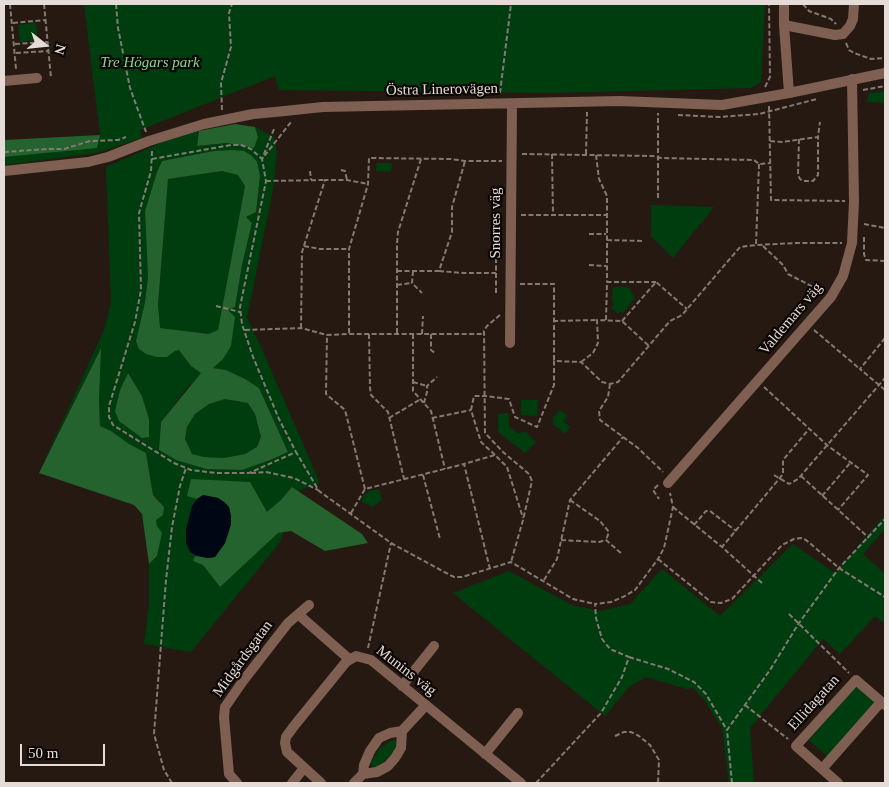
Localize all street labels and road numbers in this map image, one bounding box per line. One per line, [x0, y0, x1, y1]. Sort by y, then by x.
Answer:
street label: Östra Linerovägen [386, 80, 498, 100]
street label: Snorres väg [487, 187, 505, 259]
street label: Valdemars väg [756, 279, 826, 359]
street label: Midgårdsgatan [209, 617, 277, 701]
street label: Munins väg [372, 642, 440, 700]
street label: Ellidagatan [784, 672, 844, 734]

